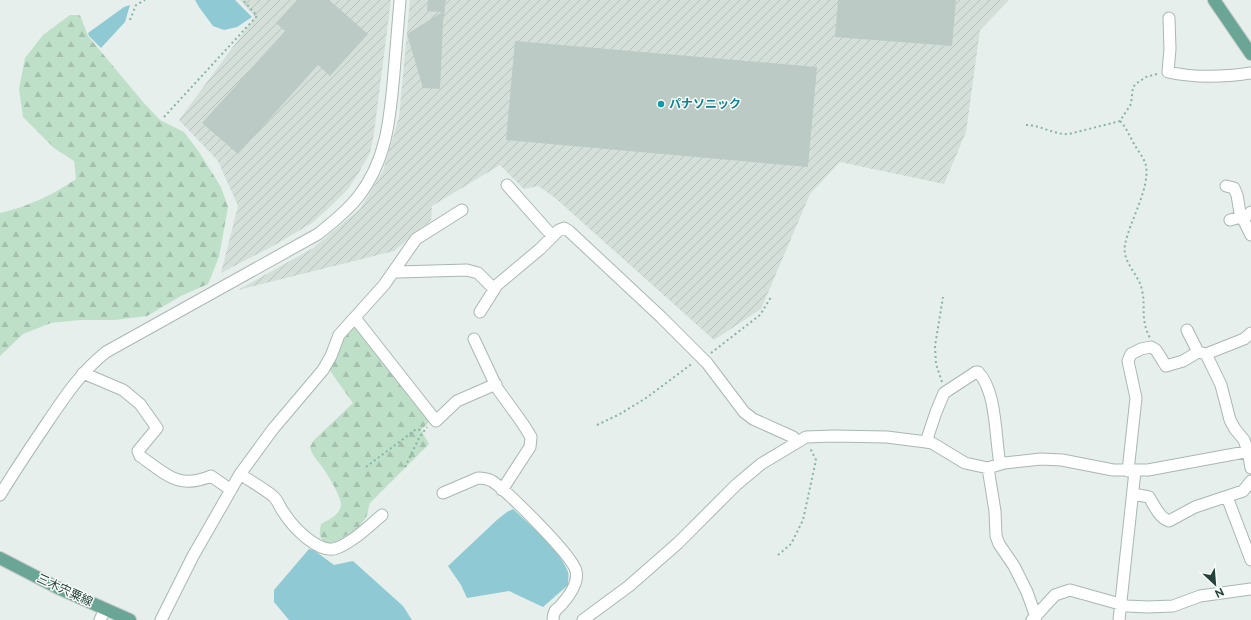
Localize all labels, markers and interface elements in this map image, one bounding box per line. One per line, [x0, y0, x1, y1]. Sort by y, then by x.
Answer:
place label: パナソニック [669, 97, 741, 111]
marker: パナソニック [656, 99, 666, 109]
north arrow [1195, 564, 1235, 604]
street label: 三木宍粟線 [35, 571, 95, 609]
text: N [1213, 585, 1226, 600]

